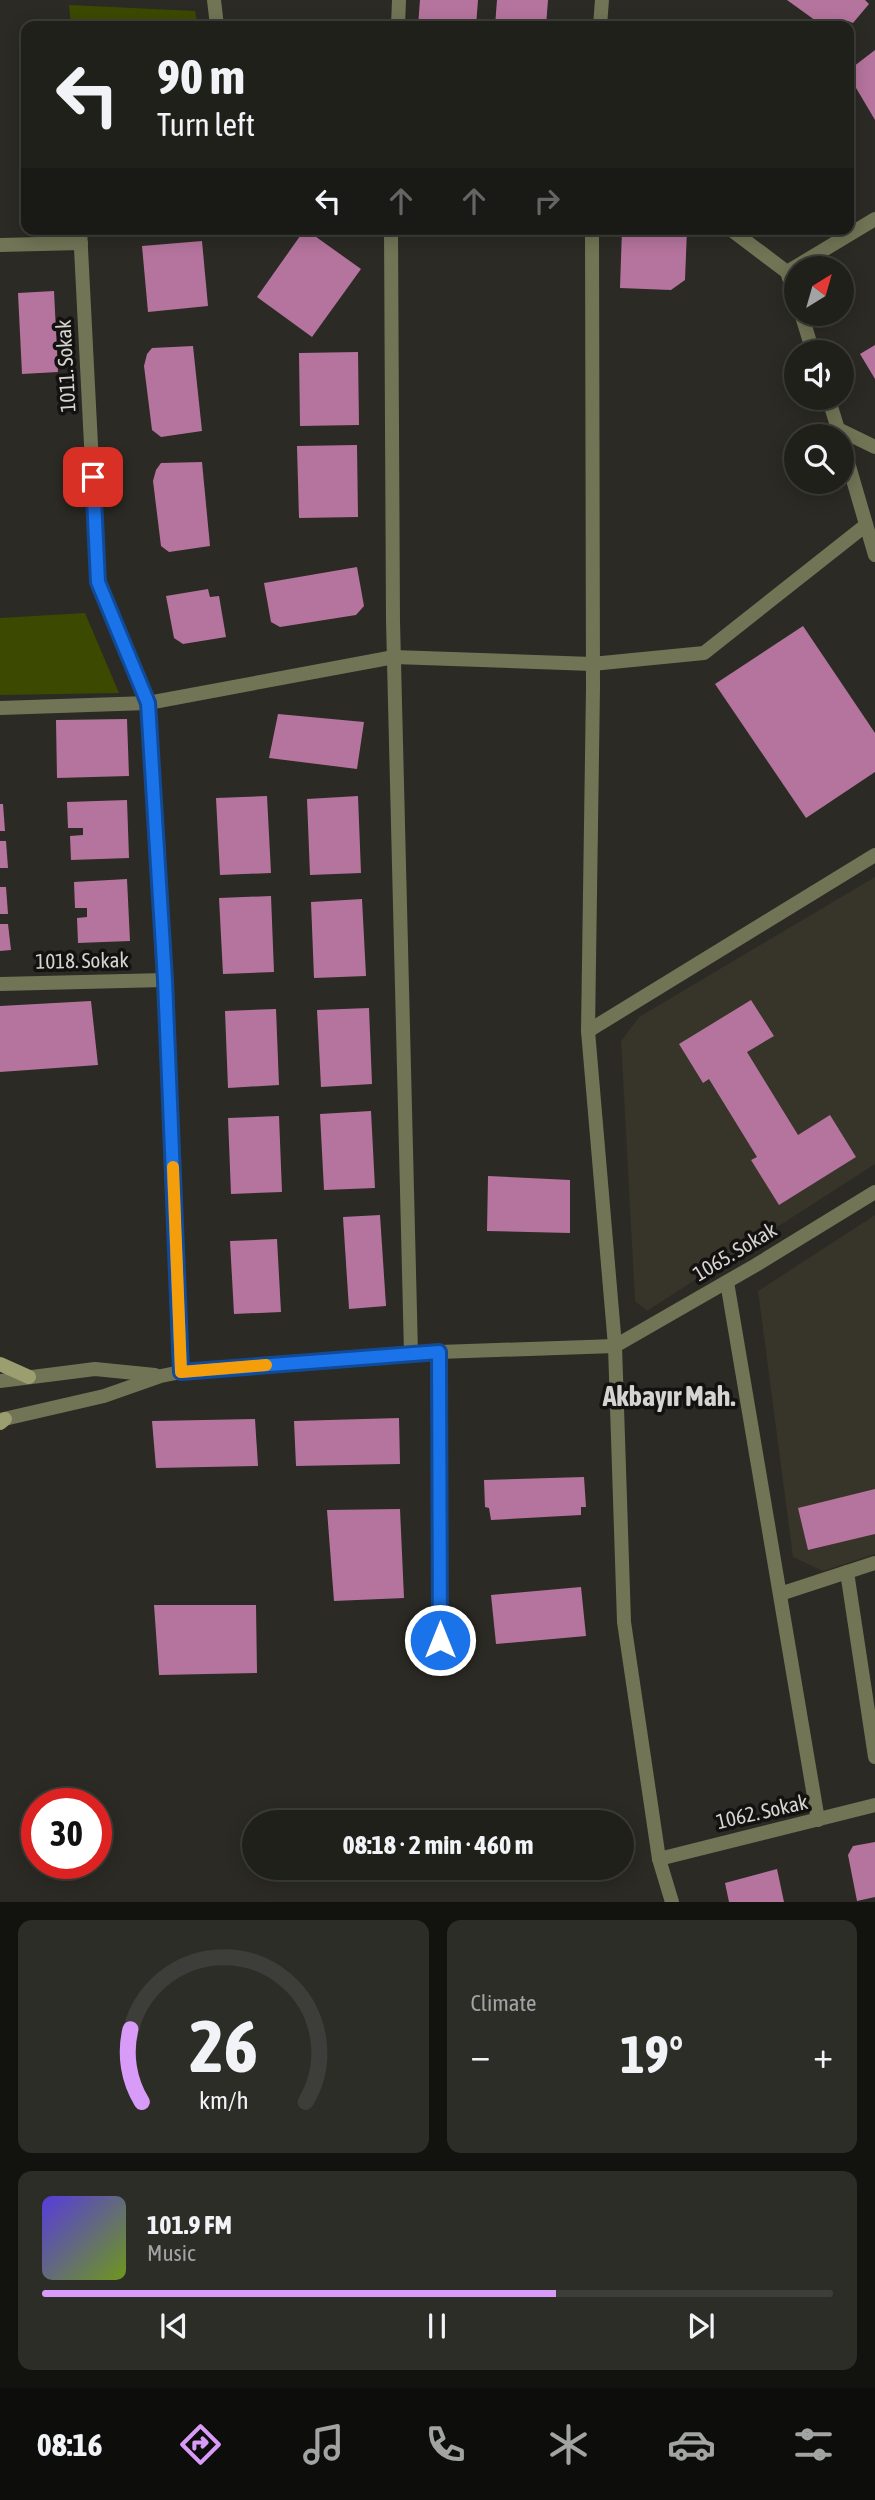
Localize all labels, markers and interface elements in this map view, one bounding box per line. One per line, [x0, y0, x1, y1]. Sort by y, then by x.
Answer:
text: 90 m [157, 48, 245, 104]
icon: left [42, 49, 133, 140]
text: Turn left [157, 106, 255, 143]
icon: left [309, 182, 347, 220]
icon: ahead [382, 182, 420, 220]
icon: ahead [455, 182, 493, 220]
icon: right [528, 182, 566, 220]
north arrow [784, 256, 854, 326]
map controls [784, 256, 854, 494]
street label: 1011. Sokak [51, 319, 79, 413]
button: sound [784, 340, 854, 410]
button: search [784, 424, 854, 494]
pin [63, 447, 123, 507]
icon: arrive [74, 458, 112, 496]
street label: 1018. Sokak [35, 947, 129, 973]
street label: 1065. Sokak [688, 1217, 781, 1285]
district label: Akbayır Mah. [602, 1380, 735, 1412]
position arrow [403, 1603, 477, 1677]
speed limit sign: 30 [21, 1788, 112, 1879]
street label: 1062. Sokak [714, 1789, 810, 1833]
text: 08:18 · 2 min · 460 m [343, 1830, 533, 1860]
text: Climate [471, 1990, 536, 2016]
text: 26 [189, 2005, 257, 2088]
text: 19° [620, 2024, 683, 2084]
text: − [471, 2033, 490, 2076]
text: + [813, 2033, 833, 2076]
text: km/h [198, 2086, 248, 2114]
text: 101.9 FM [147, 2210, 232, 2240]
text: Music [147, 2240, 195, 2266]
icon: previous [155, 2307, 193, 2345]
icon: pause [418, 2307, 456, 2345]
icon: next [682, 2307, 720, 2345]
icon: directions [176, 2420, 225, 2469]
icon: music [299, 2420, 348, 2469]
icon: phone [421, 2420, 470, 2469]
icon: climate [544, 2420, 593, 2469]
icon: car [667, 2420, 716, 2469]
icon: filters [789, 2420, 838, 2469]
text: 08:16 [37, 2426, 103, 2463]

